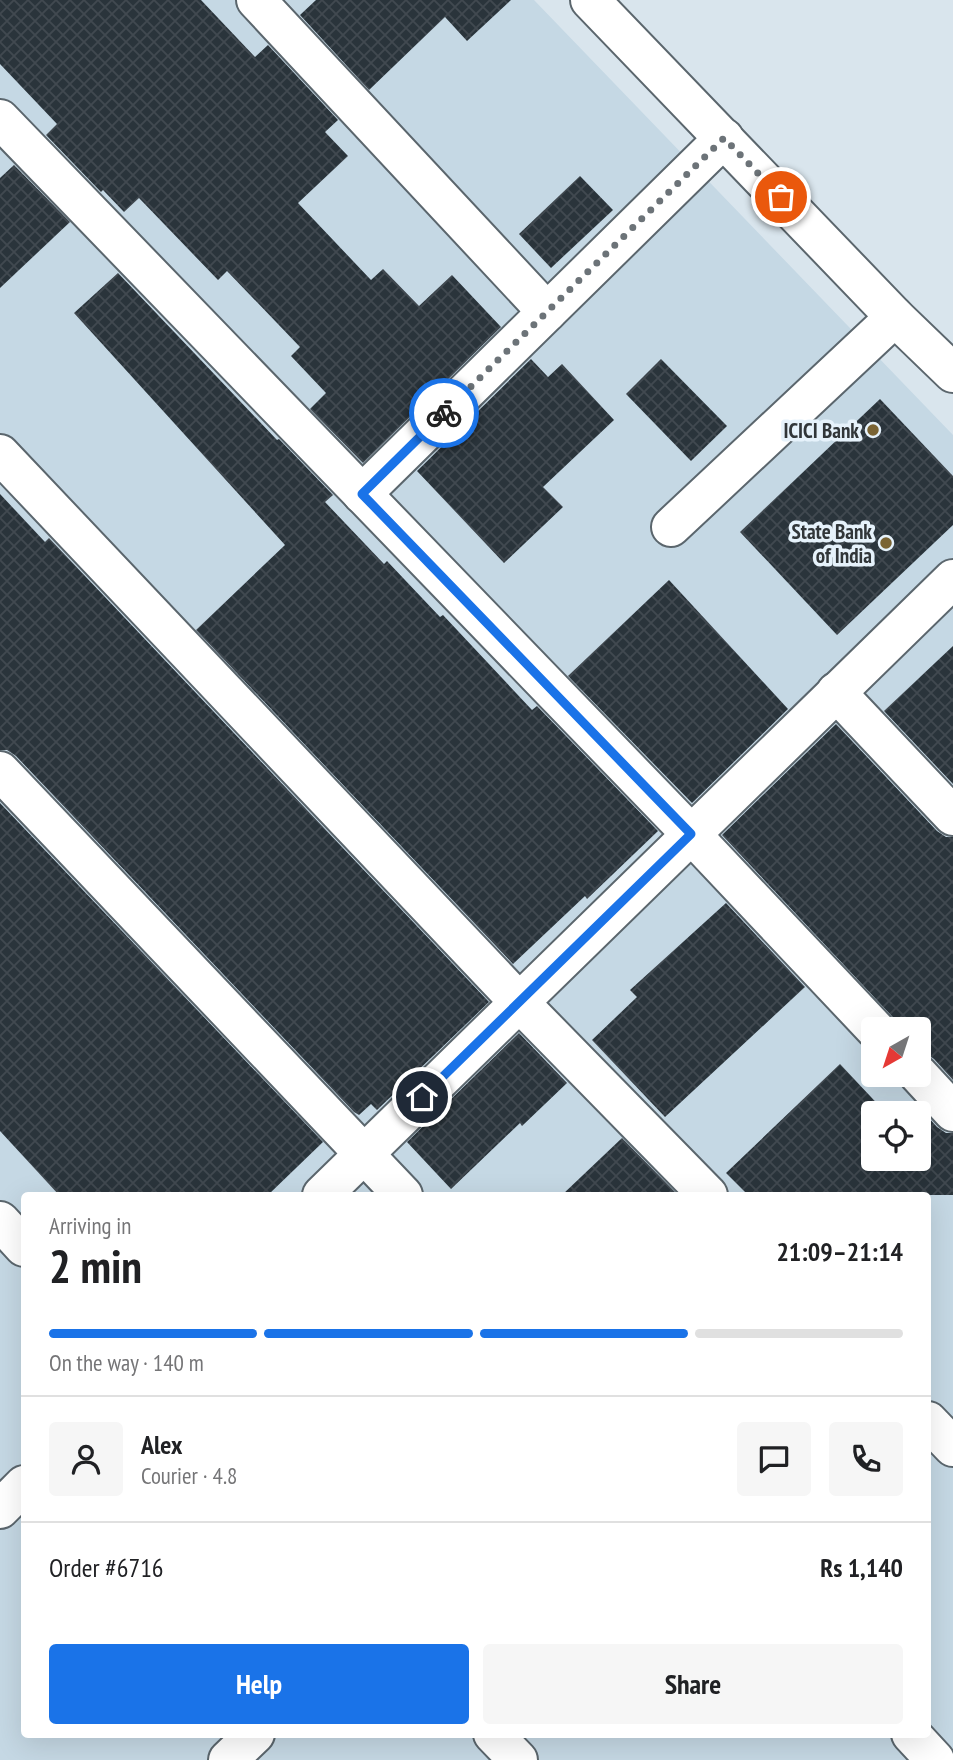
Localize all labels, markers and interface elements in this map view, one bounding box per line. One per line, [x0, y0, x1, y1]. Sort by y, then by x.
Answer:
pin [751, 167, 811, 227]
icon: bag [762, 178, 800, 216]
courier [409, 378, 479, 448]
icon: bike [425, 394, 463, 432]
place label: ICICI Bank [783, 417, 859, 444]
marker: ICICI Bank [865, 422, 881, 438]
place label: State Bank of India [792, 518, 872, 569]
marker: State Bank of India [878, 535, 894, 551]
north arrow [861, 1017, 931, 1087]
map controls [861, 1017, 931, 1171]
pin [392, 1067, 452, 1127]
icon: home [403, 1078, 441, 1116]
button: locate [861, 1101, 931, 1171]
text: Arriving in [49, 1211, 131, 1240]
text: 21:09–21:14 [776, 1235, 903, 1268]
text: 2 min [49, 1236, 142, 1296]
text: On the way · 140 m [49, 1348, 204, 1377]
button: person [49, 1422, 123, 1496]
button: chat [737, 1422, 811, 1496]
button: phone [829, 1422, 903, 1496]
text: Alex [141, 1428, 182, 1461]
text: Courier · 4.8 [141, 1461, 237, 1490]
text: Order #6716 [49, 1551, 164, 1584]
text: Rs 1,140 [820, 1551, 903, 1584]
button: Help [49, 1644, 469, 1724]
button: Share [483, 1644, 903, 1724]

